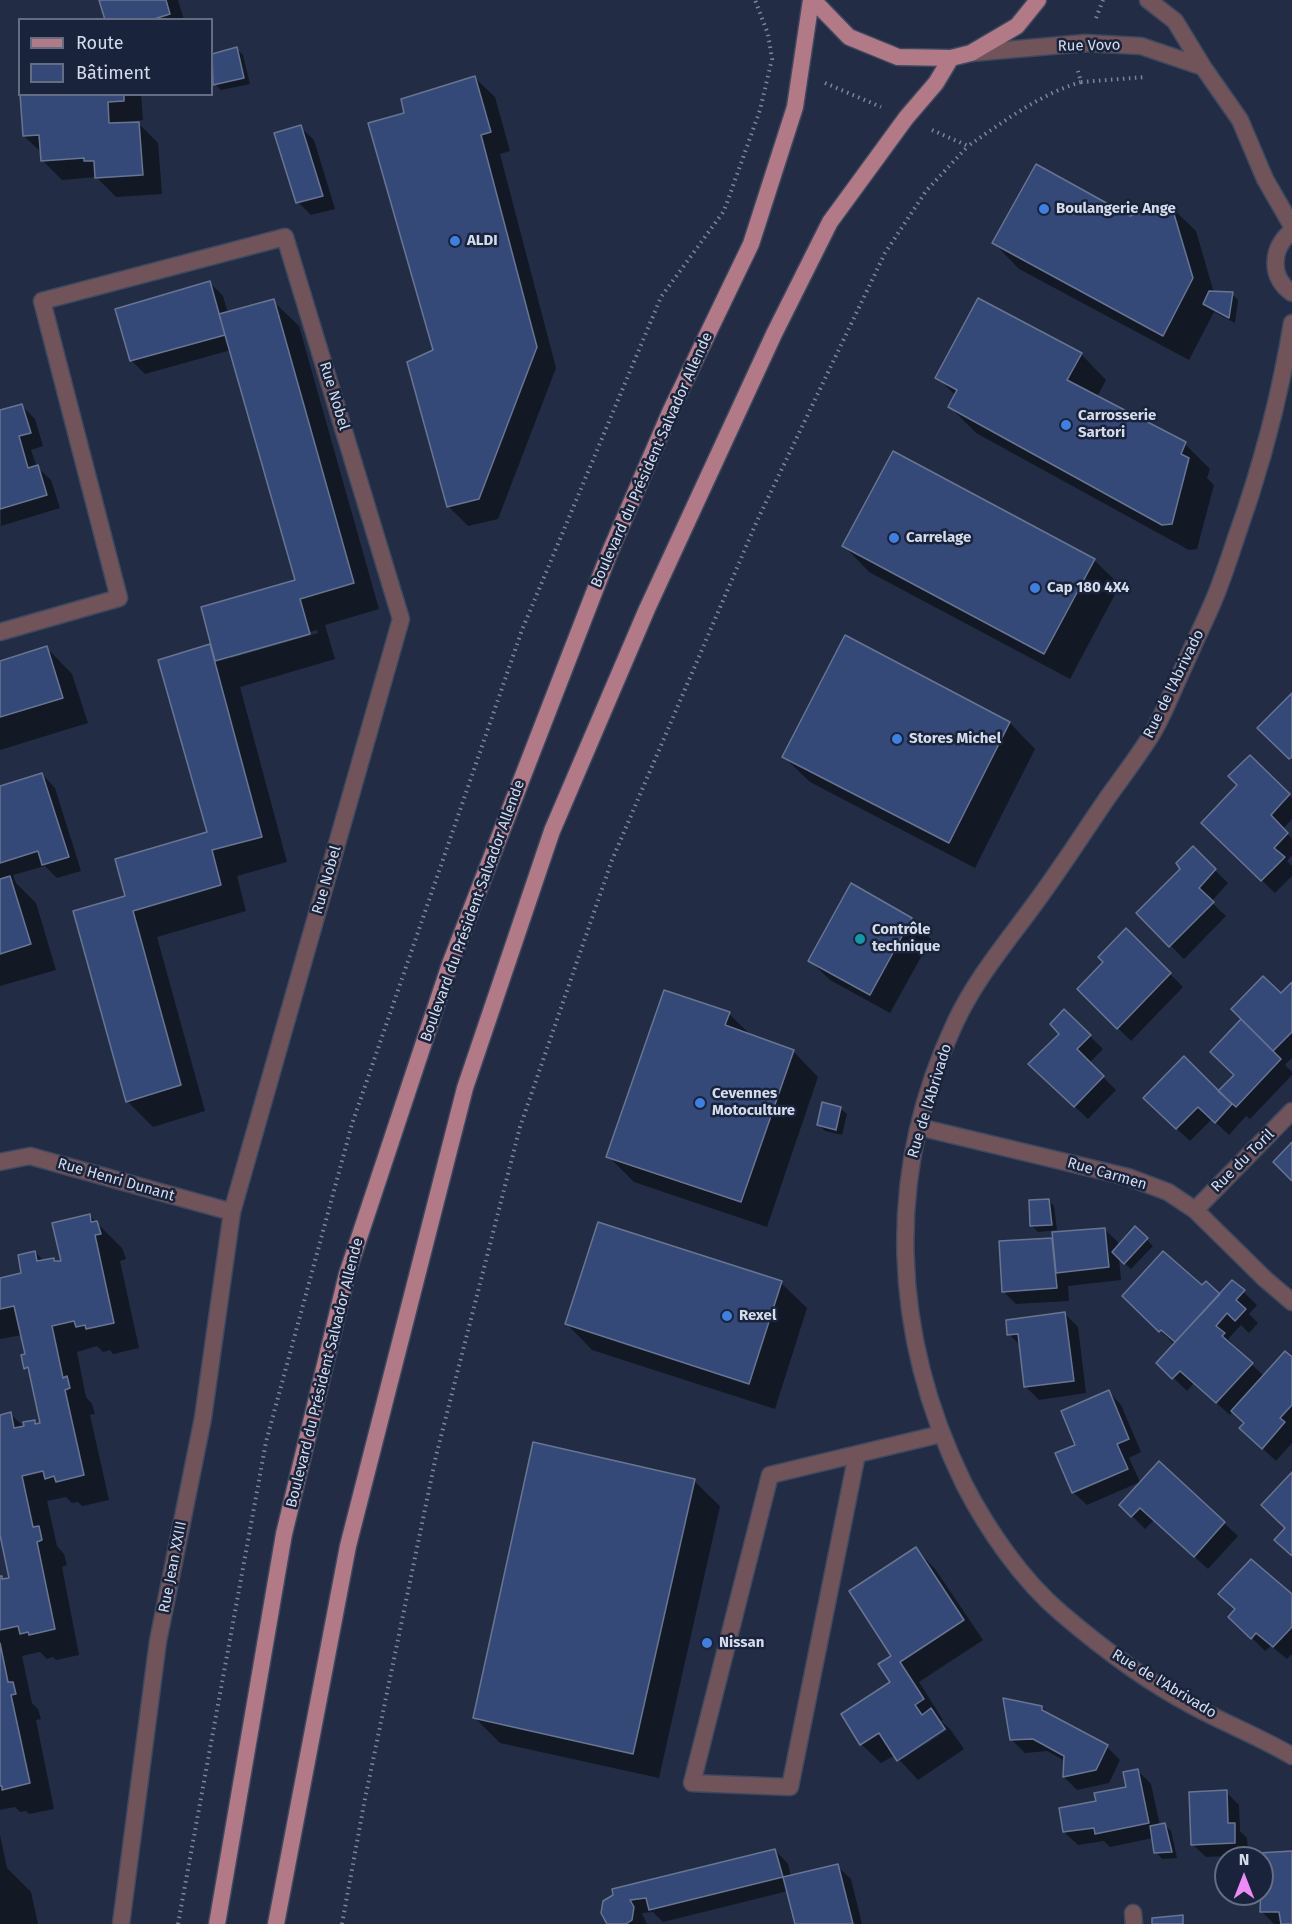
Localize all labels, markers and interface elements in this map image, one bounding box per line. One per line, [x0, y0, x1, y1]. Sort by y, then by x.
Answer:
legend [18, 18, 213, 96]
text: Route [76, 32, 124, 54]
street label: Rue Vovo [1057, 36, 1121, 56]
text: Bâtiment [76, 62, 151, 84]
place label: Boulangerie Ange [1056, 200, 1176, 218]
marker: Boulangerie Ange [1037, 202, 1051, 216]
place label: ALDI [467, 232, 498, 250]
marker: ALDI [448, 234, 462, 248]
street label: Boulevard du Président Salvador Allende [587, 330, 717, 590]
street label: Rue Nobel [315, 360, 353, 432]
place label: Carrosserie Sartori [1078, 407, 1156, 442]
marker: Carrosserie Sartori [1059, 418, 1073, 432]
place label: Carrelage [906, 529, 971, 547]
marker: Carrelage [887, 531, 901, 545]
place label: Cap 180 4X4 [1047, 579, 1129, 597]
marker: Cap 180 4X4 [1028, 581, 1042, 595]
street label: Rue de l'Abrivado [1140, 627, 1208, 741]
place label: Stores Michel [909, 730, 1001, 748]
marker: Stores Michel [890, 732, 904, 746]
street label: Boulevard du Président Salvador Allende [417, 778, 529, 1044]
street label: Rue Nobel [309, 844, 345, 916]
place label: Contrôle technique [872, 921, 940, 956]
marker: Contrôle technique [853, 932, 867, 946]
street label: Rue de l'Abrivado [904, 1042, 956, 1160]
place label: Cevennes Motoculture [712, 1085, 795, 1120]
marker: Cevennes Motoculture [693, 1096, 707, 1110]
street label: Rue du Toril [1208, 1126, 1278, 1196]
street label: Rue Carmen [1065, 1154, 1149, 1194]
street label: Rue Henri Dunant [56, 1155, 176, 1205]
street label: Boulevard du Président Salvador Allende [283, 1236, 367, 1510]
place label: Rexel [739, 1307, 776, 1325]
marker: Rexel [720, 1309, 734, 1323]
street label: Rue Jean XXIII [155, 1520, 191, 1614]
place label: Nissan [719, 1634, 764, 1652]
marker: Nissan [700, 1636, 714, 1650]
street label: Rue de l'Abrivado [1109, 1646, 1219, 1722]
north arrow [1214, 1846, 1274, 1906]
text: N [1239, 1850, 1249, 1869]

